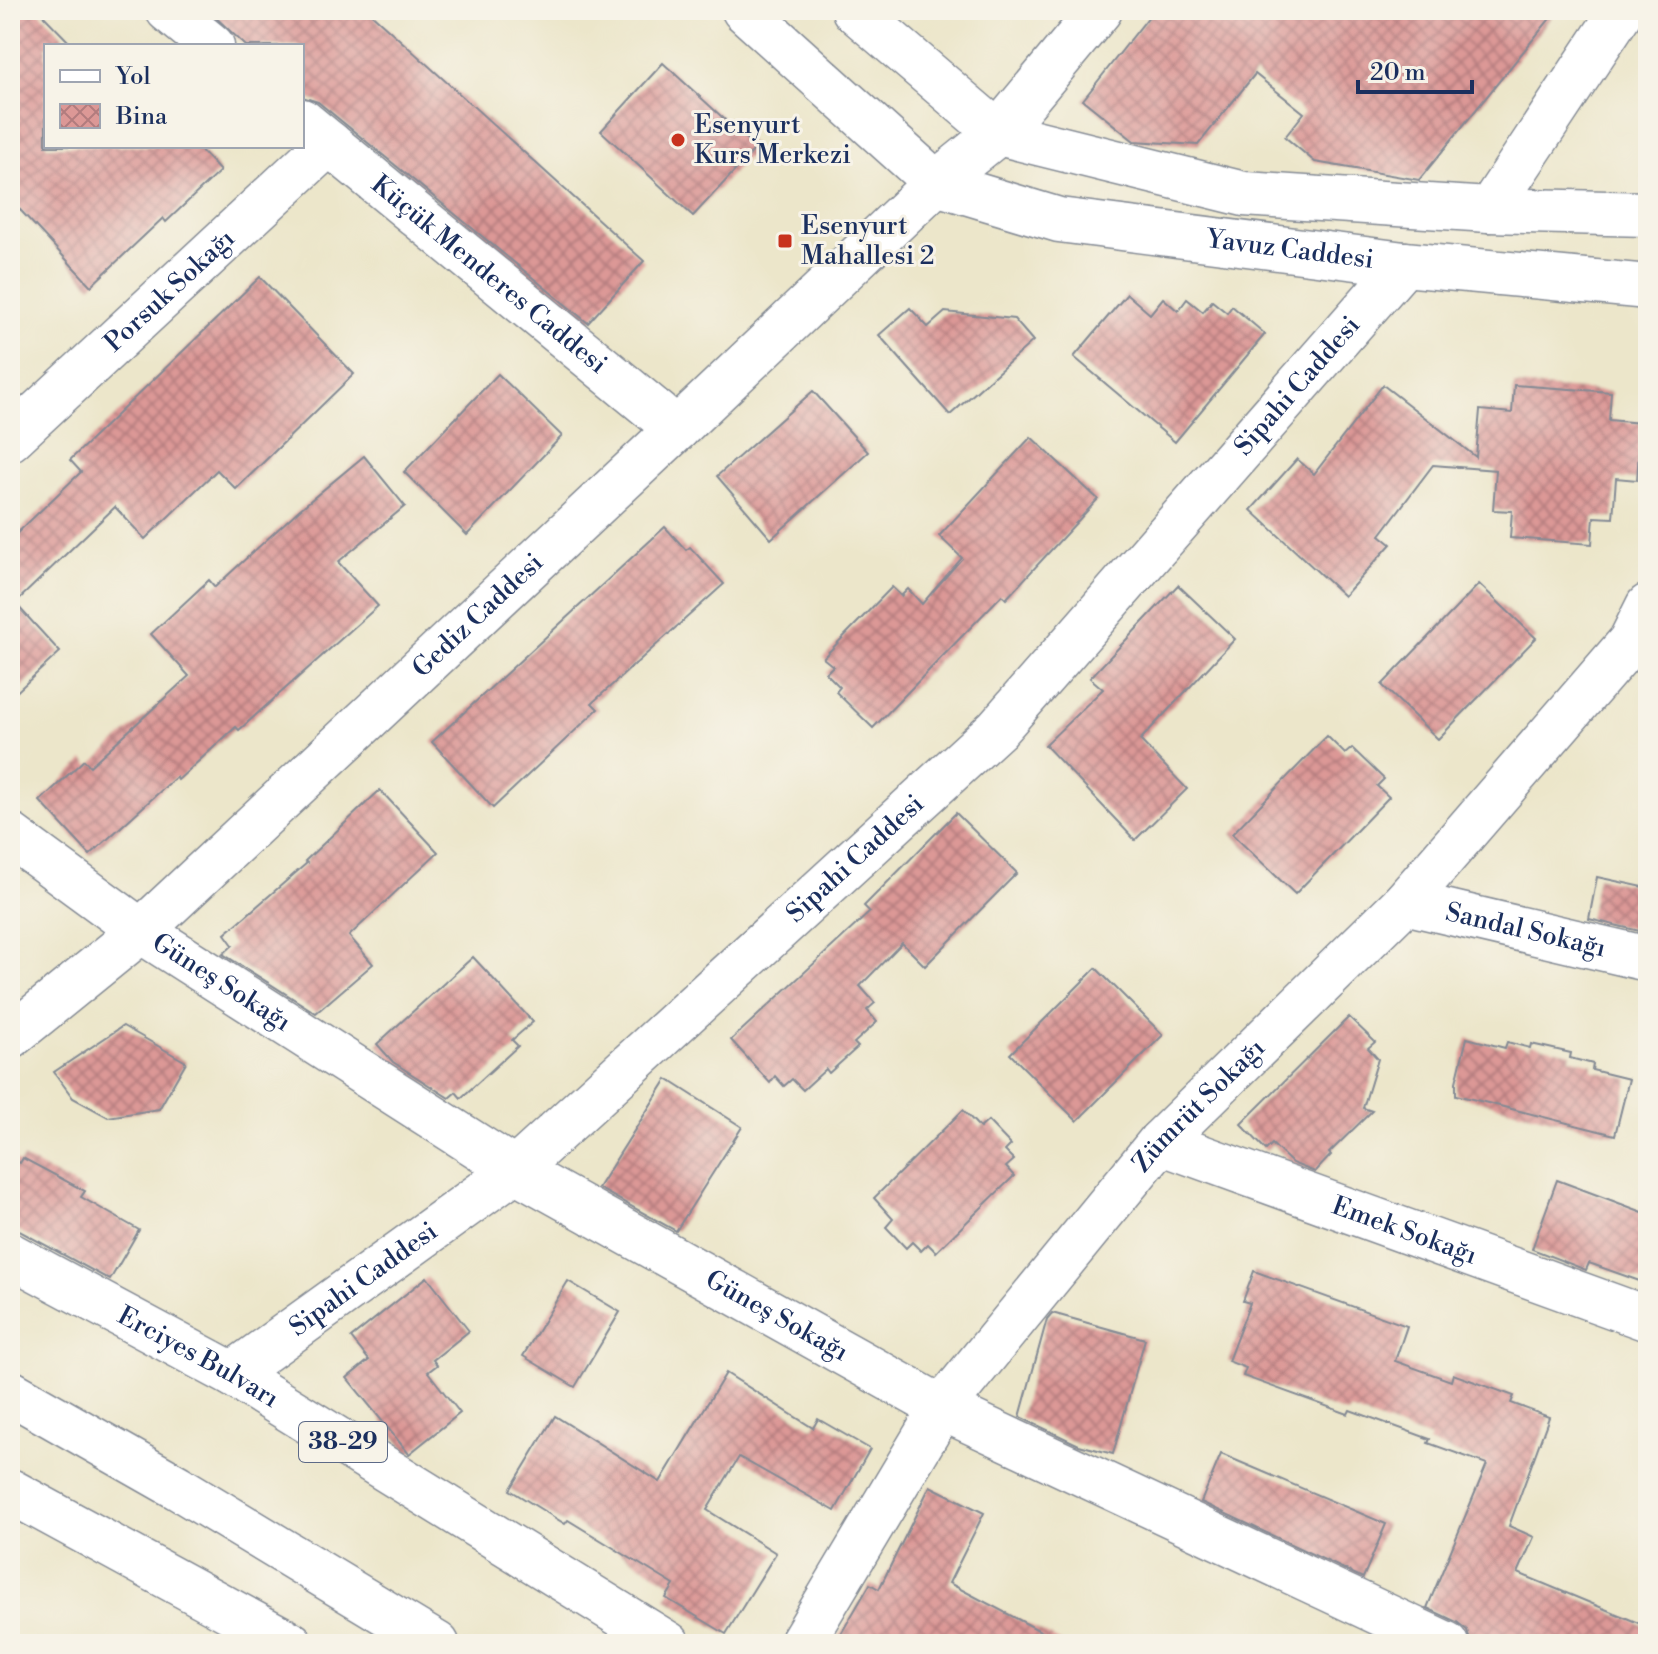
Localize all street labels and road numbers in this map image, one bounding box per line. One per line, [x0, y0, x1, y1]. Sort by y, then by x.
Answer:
street label: Küçük Menderes Caddesi [365, 169, 613, 381]
street label: Porsuk Sokağı [98, 222, 242, 359]
street label: Yavuz Caddesi [1203, 223, 1376, 276]
street label: Sipahi Caddesi [1228, 310, 1367, 462]
street label: Gediz Caddesi [406, 547, 550, 684]
street label: Sipahi Caddesi [780, 788, 931, 930]
street label: Sandal Sokağı [1442, 896, 1609, 965]
street label: Güneş Sokağı [146, 926, 297, 1039]
street label: Zümrüt Sokağı [1126, 1032, 1272, 1179]
street label: Emek Sokağı [1328, 1190, 1481, 1272]
street label: Sipahi Caddesi [283, 1215, 444, 1343]
street label: Güneş Sokağı [700, 1263, 854, 1369]
street label: Erciyes Bulvarı [112, 1300, 285, 1415]
road number: 38-29 [299, 1422, 387, 1462]

